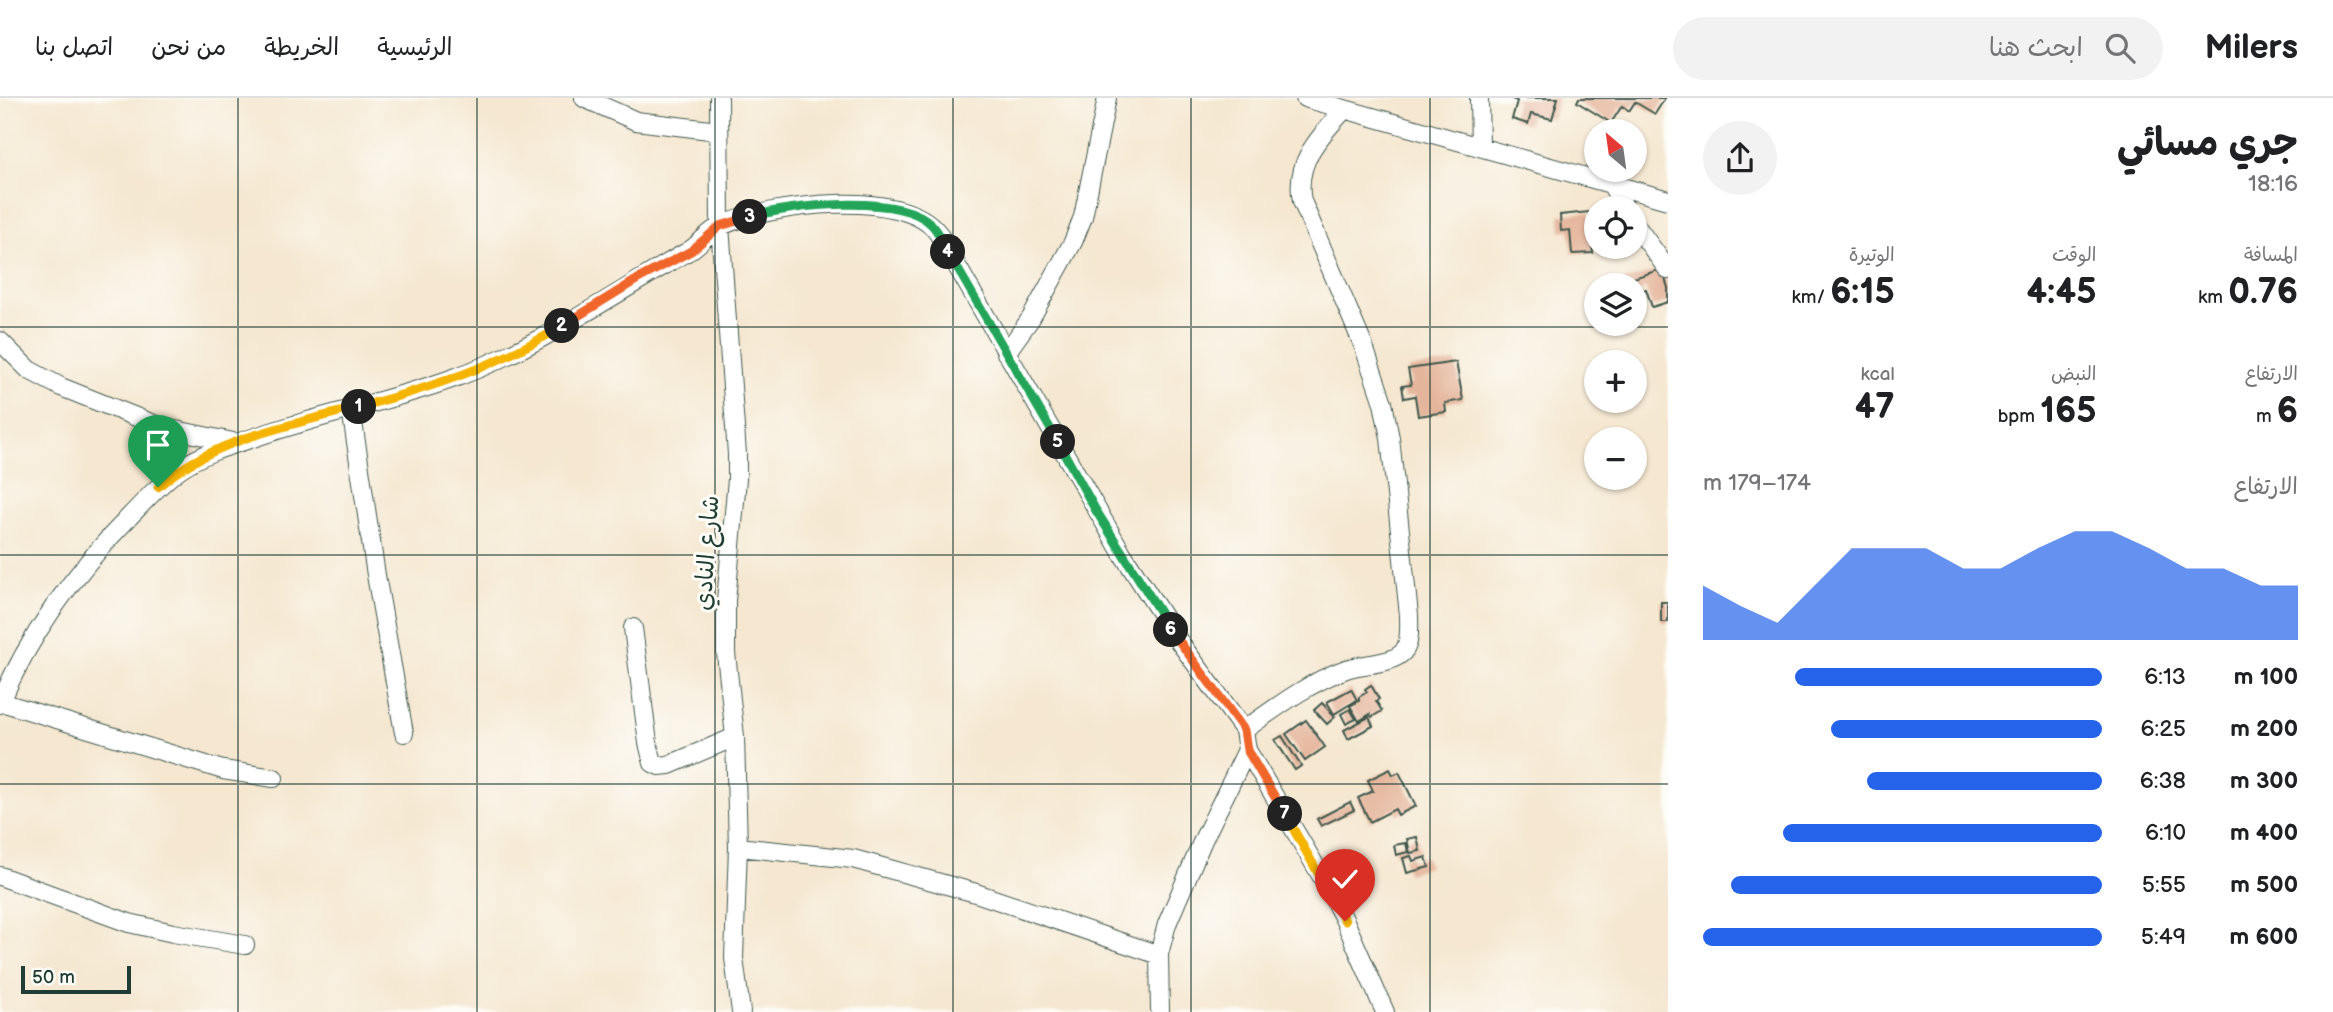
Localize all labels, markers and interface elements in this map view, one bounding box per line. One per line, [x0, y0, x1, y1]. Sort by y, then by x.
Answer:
search box [1673, 17, 2163, 80]
text: Milers [2205, 28, 2298, 68]
icon: search [2101, 29, 2139, 67]
text: اتصل بنا [35, 33, 113, 62]
text: من نحن [151, 33, 226, 62]
text: الخريطة [264, 33, 339, 62]
text: الرئيسية [377, 33, 453, 62]
text: ابحث هنا [1989, 33, 2083, 64]
north arrow [1584, 119, 1647, 182]
map controls [1584, 119, 1647, 490]
button: share [1703, 121, 1777, 195]
text: جري مسائي [2117, 121, 2298, 166]
text: 18:16 [2248, 170, 2298, 198]
button: locate [1584, 196, 1647, 259]
pin: 3 [732, 200, 768, 234]
text: 3 [744, 205, 755, 228]
pin: 4 [930, 234, 965, 270]
text: 4 [942, 240, 953, 263]
text: الوتيرة [1849, 244, 1895, 267]
text: الوقت [2052, 244, 2096, 267]
text: المسافة [2244, 244, 2298, 267]
text: 6:15 [1830, 271, 1895, 314]
text: 4:45 [2027, 271, 2096, 314]
text: 0.76 [2228, 271, 2298, 314]
button: layers [1584, 273, 1647, 336]
text: /km [1791, 286, 1830, 309]
text: km [2198, 286, 2228, 309]
pin: 2 [544, 308, 580, 344]
text: 2 [556, 314, 567, 337]
button: + [1584, 350, 1647, 413]
text: kcal [1861, 363, 1895, 386]
text: النبض [2051, 363, 2096, 386]
text: الارتفاع [2245, 363, 2298, 386]
text: 47 [1855, 386, 1895, 429]
pin: 1 [342, 390, 376, 424]
text: 165 [2040, 390, 2096, 433]
text: 6 [2277, 390, 2298, 433]
text: 1 [355, 395, 363, 418]
text: bpm [1998, 405, 2040, 428]
text: m [2256, 405, 2277, 428]
pin [128, 415, 188, 487]
pin: 5 [1040, 424, 1076, 460]
icon: arrive [139, 426, 177, 464]
button: − [1584, 427, 1647, 490]
text: 5 [1052, 430, 1063, 453]
text: 174–179 m [1703, 469, 1811, 497]
text: الارتفاع [2234, 473, 2298, 501]
street label: شارع النادي [689, 495, 727, 612]
pin: 6 [1154, 612, 1188, 648]
text: 6 [1165, 618, 1176, 641]
text: 6:13 [2144, 663, 2186, 691]
text: 100 m [2234, 663, 2298, 691]
text: 6:25 [2141, 715, 2186, 743]
text: 200 m [2230, 715, 2298, 743]
text: 6:38 [2140, 767, 2186, 795]
text: 300 m [2230, 767, 2298, 795]
pin: 7 [1268, 796, 1302, 832]
text: 7 [1279, 802, 1290, 825]
text: 6:10 [2145, 819, 2186, 847]
text: 400 m [2230, 819, 2298, 847]
pin [1315, 849, 1375, 921]
icon: check [1326, 860, 1364, 898]
text: 5:55 [2142, 871, 2186, 899]
text: 500 m [2230, 871, 2298, 899]
text: 5:49 [2141, 923, 2186, 951]
text: 600 m [2230, 923, 2298, 951]
scale bar [21, 963, 131, 995]
text: 50 m [32, 966, 75, 989]

